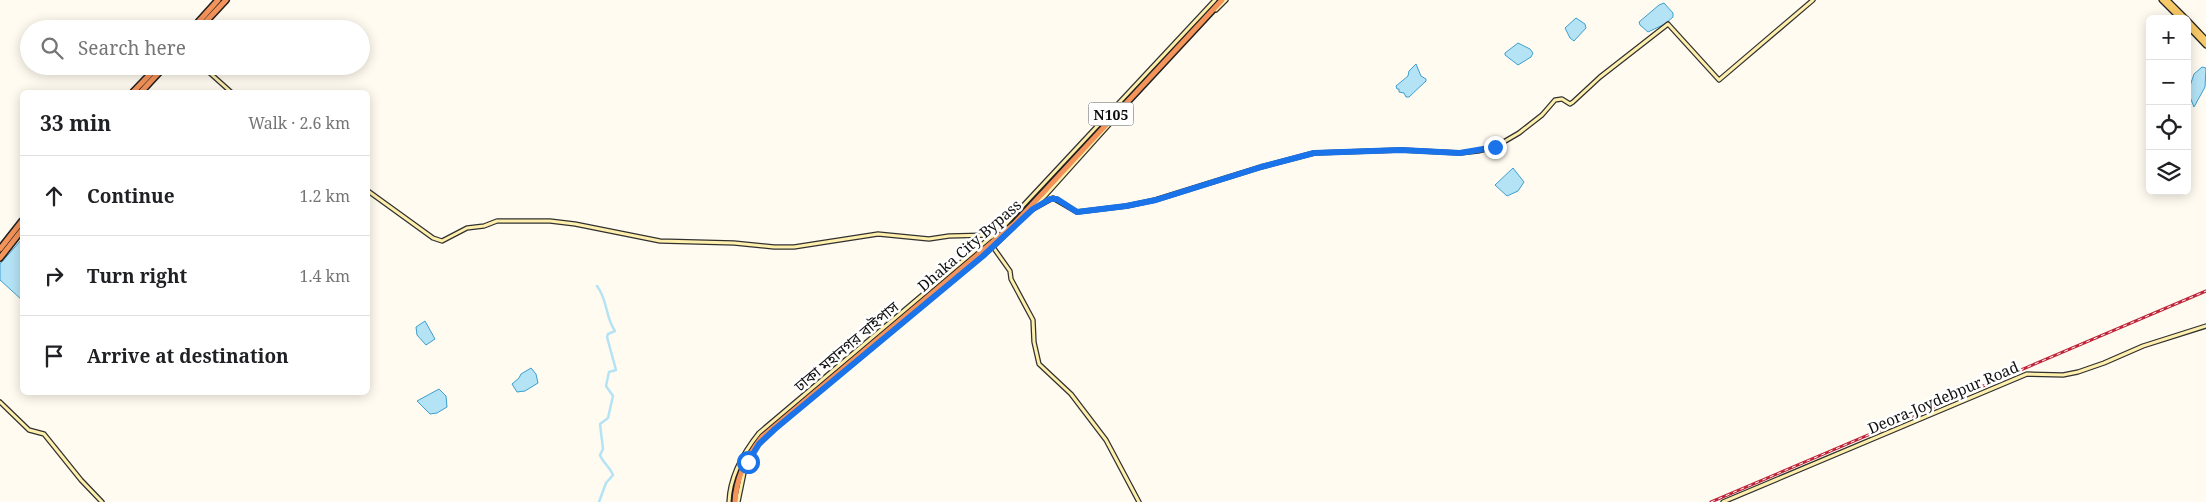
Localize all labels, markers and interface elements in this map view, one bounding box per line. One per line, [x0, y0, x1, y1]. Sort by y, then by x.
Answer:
map controls [2146, 15, 2191, 195]
button: + [2146, 15, 2191, 60]
search box [20, 20, 370, 75]
icon: search [38, 34, 66, 62]
text: Search here [78, 35, 186, 61]
button: − [2146, 60, 2191, 105]
road number: N105 [1088, 102, 1134, 126]
button: locate [2146, 105, 2191, 150]
text: 33 min [40, 109, 111, 137]
text: Walk · 2.6 km [248, 112, 350, 134]
route end [1484, 136, 1507, 159]
button: layers [2146, 150, 2191, 195]
icon: ahead [40, 182, 68, 210]
text: Continue [87, 183, 175, 209]
text: 1.2 km [299, 185, 350, 207]
street label: Dhaka City Bypass [913, 194, 1025, 295]
icon: right [40, 262, 68, 290]
text: Turn right [87, 263, 187, 289]
text: 1.4 km [299, 265, 350, 287]
street label: ঢাকা মহানগর বাইপাস [789, 296, 903, 396]
icon: arrive [40, 342, 68, 370]
text: Arrive at destination [87, 343, 289, 369]
street label: Deora-Joydebpur Road [1865, 356, 2021, 438]
route start [737, 451, 760, 474]

